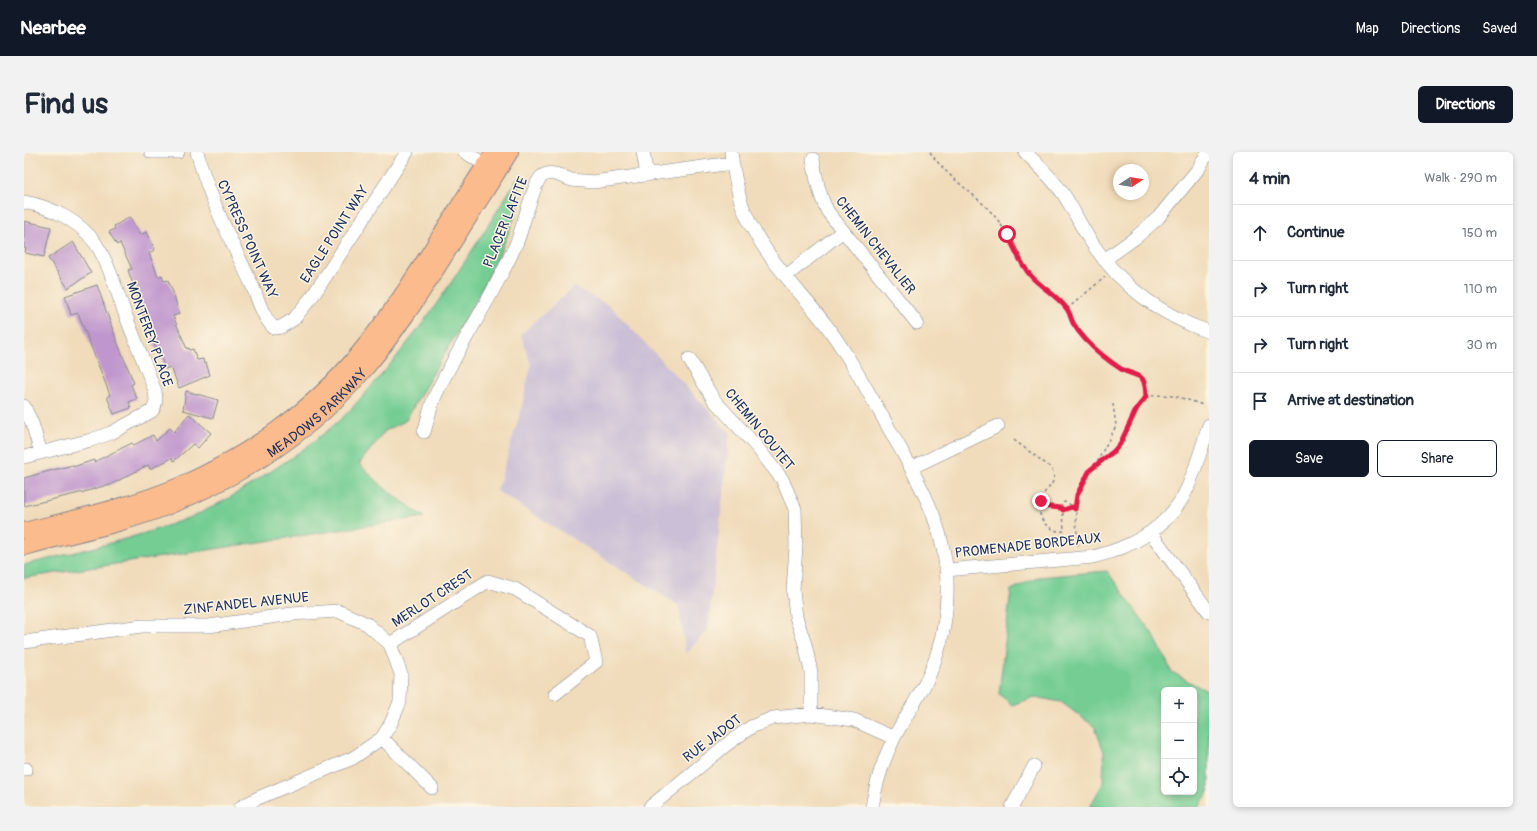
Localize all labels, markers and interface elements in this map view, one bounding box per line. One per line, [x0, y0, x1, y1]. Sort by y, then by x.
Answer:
text: Nearbee [20, 16, 86, 40]
text: Map [1356, 20, 1379, 37]
text: Directions [1401, 20, 1460, 37]
text: Saved [1482, 20, 1517, 37]
button: Directions [1418, 86, 1513, 123]
text: Find us [24, 87, 108, 122]
north arrow [1113, 164, 1149, 200]
text: 4 min [1249, 168, 1290, 189]
text: Walk · 290 m [1424, 170, 1497, 186]
street label: PLACER LAFITE [480, 174, 531, 270]
street label: CYPRESS POINT WAY [214, 177, 281, 301]
street label: EAGLE POINT WAY [297, 182, 372, 286]
street label: CHEMIN CHEVALIER [832, 193, 919, 298]
icon: ahead [1249, 222, 1271, 244]
text: Continue [1287, 223, 1345, 242]
route start [998, 225, 1016, 243]
text: 150 m [1462, 225, 1497, 241]
icon: right [1249, 278, 1271, 300]
street label: MONTEREY PLACE [123, 279, 176, 389]
text: Turn right [1287, 279, 1348, 298]
text: 110 m [1464, 281, 1497, 297]
icon: right [1249, 334, 1271, 356]
text: Turn right [1287, 335, 1348, 354]
text: 30 m [1467, 337, 1497, 353]
street label: MEADOWS PARKWAY [264, 365, 371, 461]
street label: CHEMIN COUTET [721, 385, 798, 474]
icon: arrive [1249, 390, 1271, 412]
text: Arrive at destination [1287, 391, 1414, 410]
button: Save [1249, 440, 1369, 477]
button: Share [1377, 440, 1497, 477]
route end [1032, 492, 1050, 510]
street label: PROMENADE BORDEAUX [954, 529, 1102, 562]
street label: MERLOT CREST [389, 566, 476, 631]
street label: ZINFANDEL AVENUE [182, 588, 310, 619]
map controls [1161, 687, 1197, 795]
button: + [1161, 687, 1197, 723]
street label: RUE JADOT [680, 711, 745, 766]
button: − [1161, 723, 1197, 759]
button: locate [1161, 759, 1197, 795]

